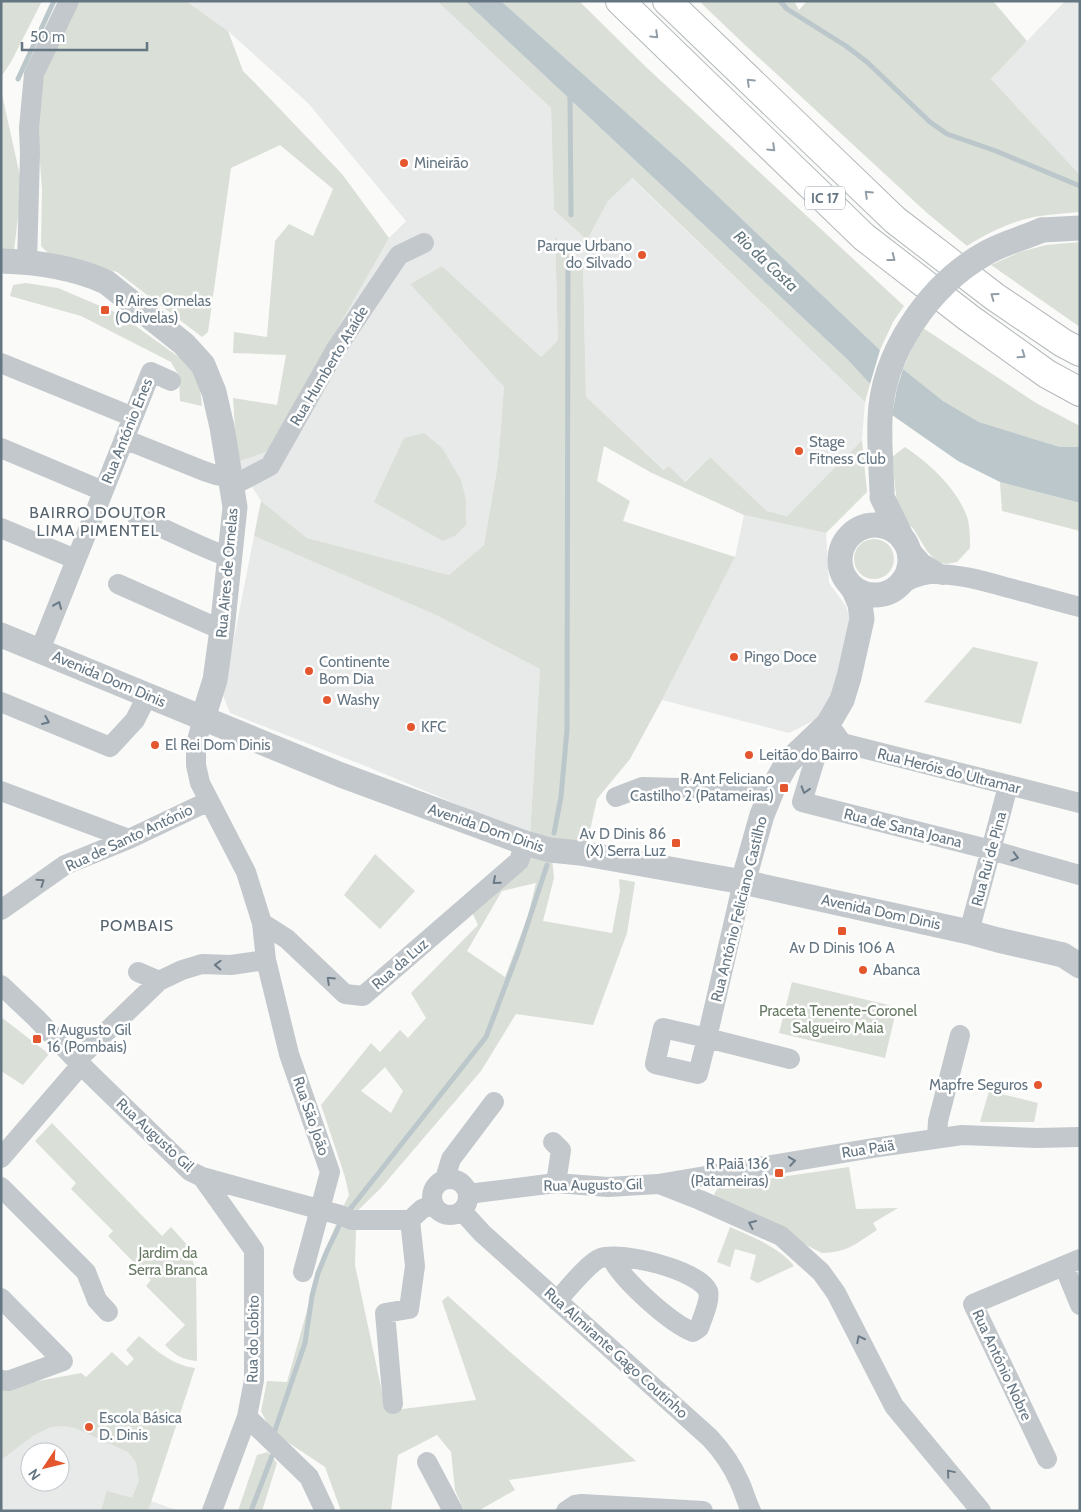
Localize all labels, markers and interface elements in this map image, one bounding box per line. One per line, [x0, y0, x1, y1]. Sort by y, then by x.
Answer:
scale bar [22, 20, 148, 52]
text: 50 m [30, 28, 65, 46]
one-way arrow [650, 29, 659, 38]
one-way arrow [747, 78, 756, 87]
one-way arrow [767, 142, 776, 151]
place label: Mineirão [414, 154, 469, 172]
marker: Mineirão [398, 157, 410, 169]
road number: IC 17 [805, 187, 845, 210]
one-way arrow [864, 191, 873, 200]
water label: Rio da Costa [730, 227, 802, 295]
place label: Parque Urbano do Silvado [537, 237, 632, 272]
marker: Parque Urbano do Silvado [636, 249, 648, 261]
one-way arrow [886, 252, 895, 261]
place label: R Aires Ornelas (Odivelas) [115, 292, 211, 327]
one-way arrow [991, 293, 1000, 301]
street label: Rua Humberto Ataíde [286, 303, 372, 429]
marker: R Aires Ornelas (Odivelas) [99, 304, 111, 316]
one-way arrow [1016, 349, 1025, 359]
street label: Rua António Enes [98, 376, 156, 486]
place label: Stage Fitness Club [809, 433, 886, 468]
marker: Stage Fitness Club [793, 445, 805, 457]
district label: BAIRRO DOUTOR LIMA PIMENTEL [29, 503, 167, 540]
street label: Rua Aires de Ornelas [212, 507, 242, 639]
one-way arrow [51, 601, 62, 610]
street label: Avenida Dom Dinis [50, 647, 168, 711]
place label: Pingo Doce [744, 648, 817, 666]
marker: Pingo Doce [728, 651, 740, 663]
place label: Continente Bom Dia [319, 653, 390, 688]
marker: Continente Bom Dia [303, 665, 315, 677]
place label: Washy [337, 691, 380, 709]
marker: Washy [321, 694, 333, 706]
one-way arrow [41, 714, 50, 725]
place label: KFC [421, 718, 446, 736]
marker: KFC [405, 721, 417, 733]
place label: El Rei Dom Dinis [165, 736, 271, 754]
marker: El Rei Dom Dinis [149, 739, 161, 751]
street label: Rua Heróis do Ultramar [876, 744, 1023, 798]
place label: Leitão do Bairro [759, 746, 858, 764]
marker: Leitão do Bairro [743, 749, 755, 761]
place label: R Ant Feliciano Castilho 2 (Patameiras) [630, 770, 774, 805]
marker: R Ant Feliciano Castilho 2 (Patameiras) [778, 782, 790, 794]
one-way arrow [801, 785, 811, 794]
street label: Avenida Dom Dinis [426, 800, 546, 856]
street label: Rua de Santo António [63, 801, 195, 875]
street label: Rua de Santa Joana [842, 805, 965, 852]
street label: Rua Rui de Pina [968, 809, 1010, 908]
street label: Rua António Feliciano Castilho [707, 814, 771, 1004]
place label: Av D Dinis 86 (X) Serra Luz [580, 825, 666, 860]
marker: Av D Dinis 86 (X) Serra Luz [670, 837, 682, 849]
one-way arrow [1010, 851, 1018, 861]
one-way arrow [493, 875, 502, 884]
one-way arrow [35, 879, 45, 888]
street label: Avenida Dom Dinis [820, 891, 942, 933]
district label: POMBAIS [100, 916, 174, 935]
marker: Av D Dinis 106 A [836, 925, 848, 937]
street label: Rua da Luz [368, 935, 432, 993]
place label: Av D Dinis 106 A [789, 939, 895, 957]
one-way arrow [213, 959, 221, 970]
place label: Abanca [873, 961, 921, 979]
marker: Abanca [857, 964, 869, 976]
one-way arrow [327, 977, 336, 986]
park label: Praceta Tenente-Coronel Salgueiro Maia [759, 1002, 917, 1037]
place label: R Augusto Gil 16 (Pombais) [47, 1021, 132, 1056]
marker: R Augusto Gil 16 (Pombais) [31, 1033, 43, 1045]
street label: Rua São João [289, 1074, 333, 1158]
place label: Mapfre Seguros [929, 1076, 1028, 1094]
marker: Mapfre Seguros [1032, 1079, 1044, 1091]
street label: Rua Augusto Gil [113, 1095, 198, 1176]
street label: Rua Paiã [840, 1136, 896, 1162]
place label: R Paiã 136 (Patameiras) [690, 1155, 769, 1190]
one-way arrow [788, 1156, 796, 1167]
marker: R Paiã 136 (Patameiras) [773, 1167, 785, 1179]
street label: Rua Augusto Gil [543, 1175, 643, 1195]
one-way arrow [748, 1219, 757, 1230]
park label: Jardim da Serra Branca [128, 1244, 209, 1279]
street label: Rua Almirante Gago Coutinho [540, 1284, 692, 1422]
street label: Rua do Lobito [243, 1295, 263, 1383]
street label: Rua António Nobre [968, 1307, 1036, 1424]
one-way arrow [856, 1336, 866, 1345]
place label: Escola Básica D. Dinis [99, 1409, 183, 1444]
marker: Escola Básica D. Dinis [83, 1421, 95, 1433]
north arrow [20, 1442, 70, 1492]
text: N [24, 1465, 45, 1484]
one-way arrow [948, 1470, 956, 1479]

